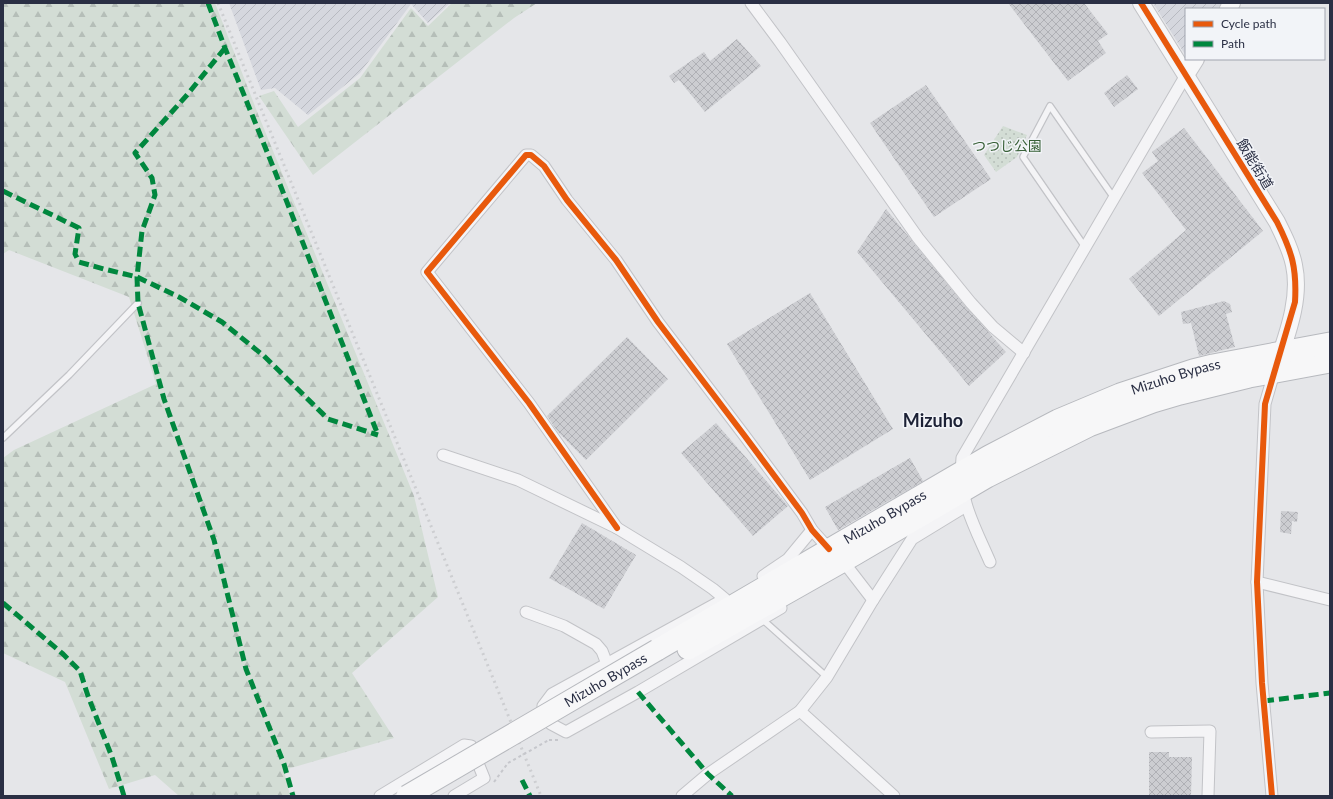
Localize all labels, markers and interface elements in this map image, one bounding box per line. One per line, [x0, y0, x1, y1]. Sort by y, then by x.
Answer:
legend [1185, 8, 1325, 60]
text: Cycle path [1221, 16, 1276, 31]
text: Path [1221, 36, 1245, 51]
street label: 飯能街道 [1234, 135, 1277, 192]
park label: つつじ公園 [972, 137, 1042, 154]
street label: Mizuho Bypass [1129, 355, 1222, 398]
district label: Mizuho [903, 409, 963, 431]
street label: Mizuho Bypass [840, 486, 929, 547]
street label: Mizuho Bypass [561, 649, 650, 710]

